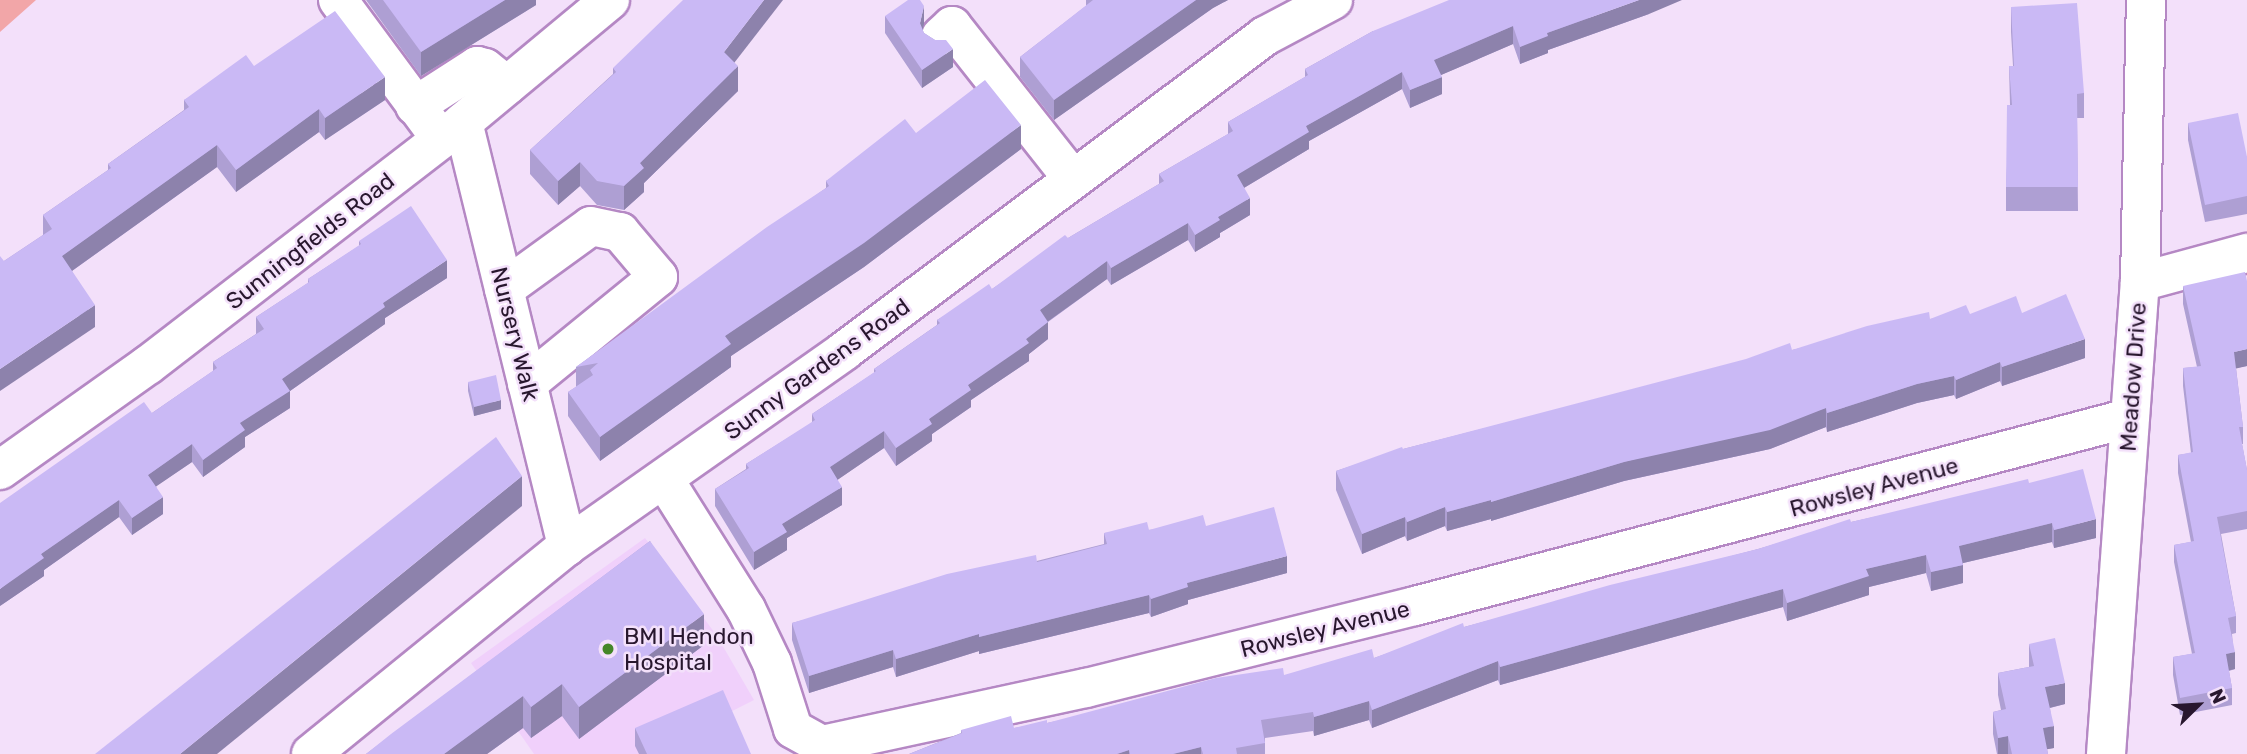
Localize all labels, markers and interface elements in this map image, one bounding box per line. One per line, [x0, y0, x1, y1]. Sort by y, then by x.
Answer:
street label: Sunningfields Road [220, 167, 400, 315]
street label: Nursery Walk [485, 264, 545, 404]
street label: Sunny Gardens Road [719, 292, 915, 446]
street label: Meadow Drive [2114, 301, 2152, 453]
street label: Rowsley Avenue [1786, 451, 1962, 523]
street label: Rowsley Avenue [1237, 594, 1413, 664]
place label: BMI Hendon Hospital [624, 622, 754, 676]
marker: BMI Hendon Hospital [598, 639, 618, 659]
north arrow [2163, 670, 2233, 740]
text: N [2204, 685, 2231, 707]

